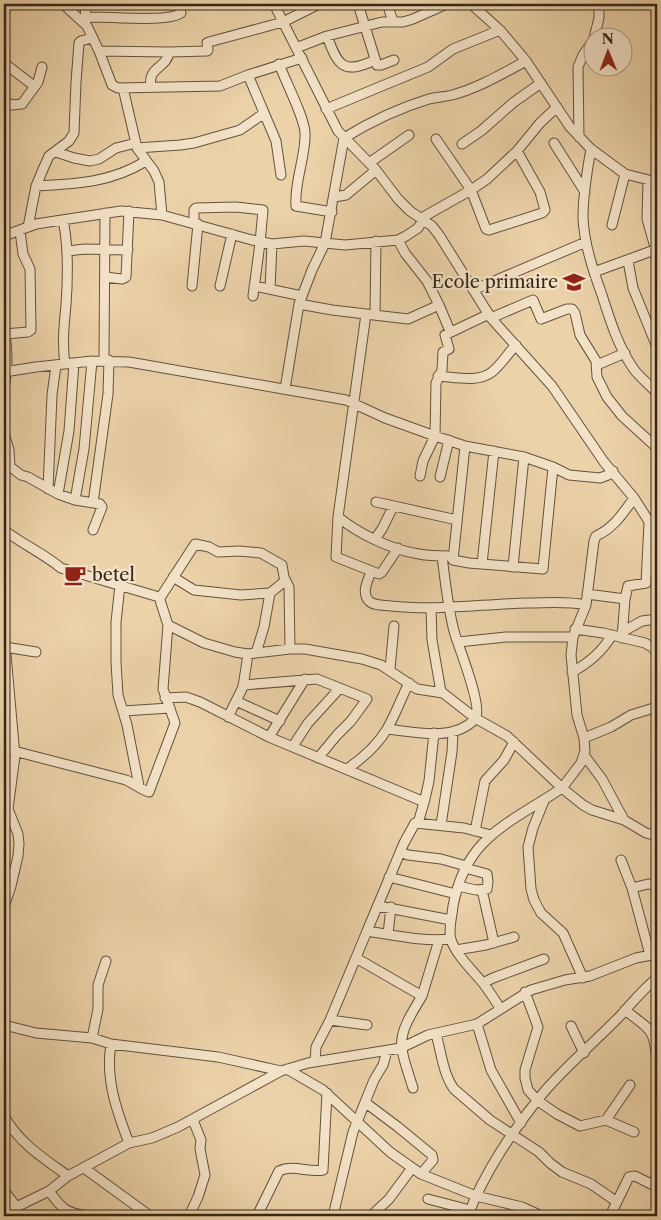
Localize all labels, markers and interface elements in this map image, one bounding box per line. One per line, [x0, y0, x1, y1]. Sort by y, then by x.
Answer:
north arrow [584, 28, 634, 78]
text: N [602, 30, 614, 48]
school or university icon: Ecole primaire [561, 269, 587, 295]
place label: Ecole primaire [432, 271, 558, 293]
cafe icon: betel [62, 562, 88, 588]
place label: betel [92, 564, 135, 586]

